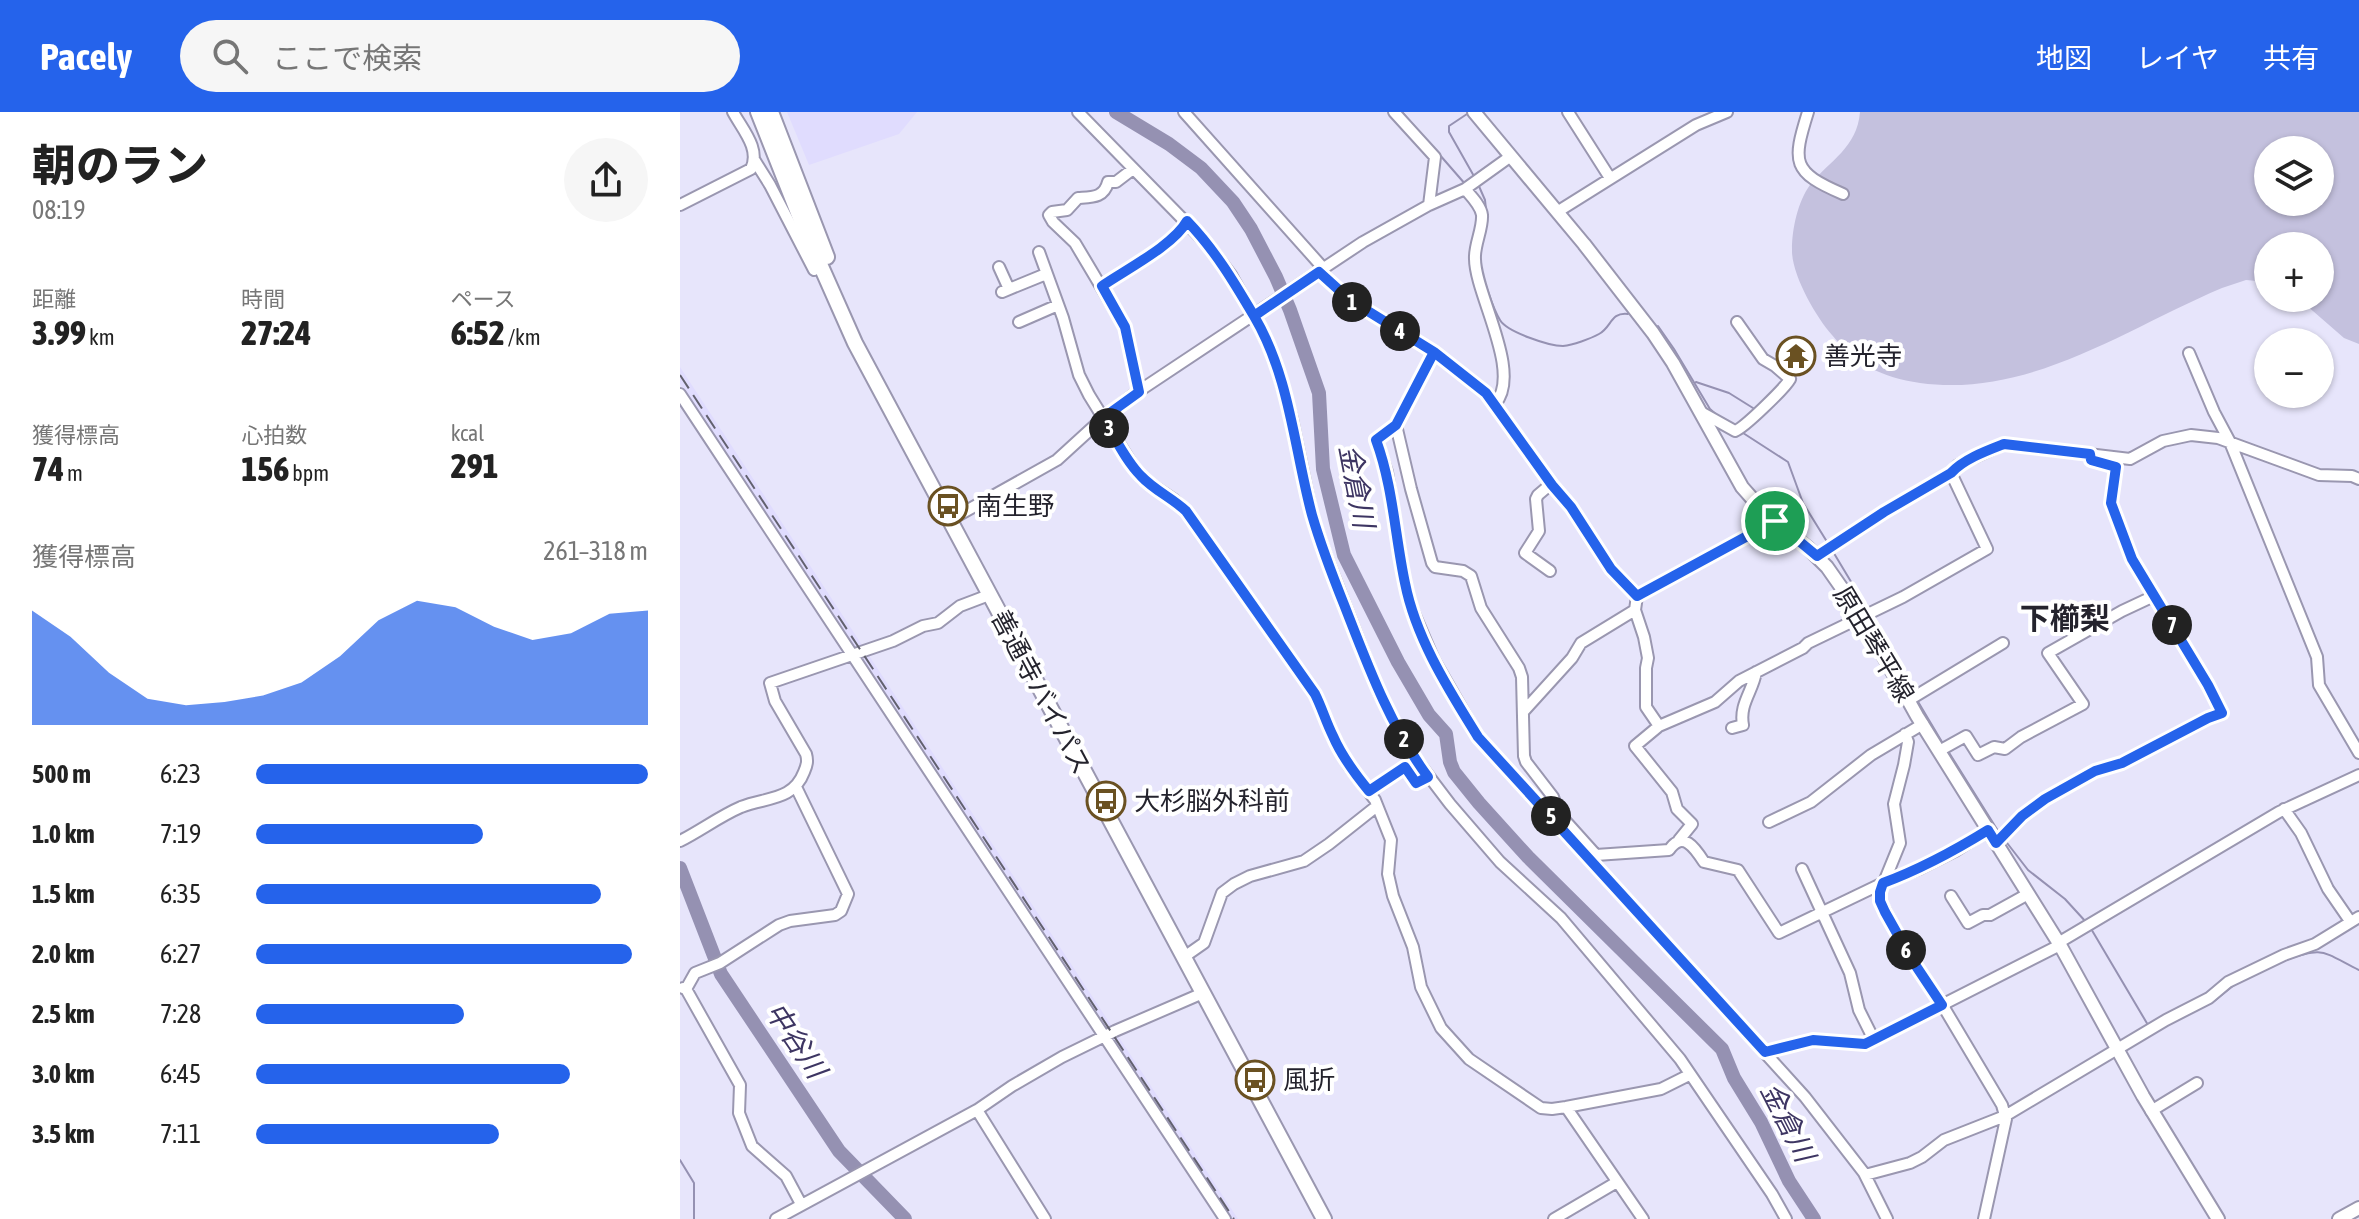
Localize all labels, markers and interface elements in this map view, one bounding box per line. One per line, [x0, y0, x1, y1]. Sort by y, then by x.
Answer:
search box [180, 20, 740, 92]
icon: search [208, 34, 252, 78]
text: Pacely [40, 35, 132, 78]
text: ここで検索 [272, 41, 422, 75]
text: 地図 [2036, 42, 2092, 74]
text: レイヤ [2136, 42, 2219, 74]
text: 共有 [2263, 42, 2319, 74]
map controls [2254, 136, 2334, 408]
button: layers [2254, 136, 2334, 216]
button: share [564, 138, 648, 222]
text: 朝のラン [32, 140, 208, 190]
text: 08:19 [32, 195, 86, 225]
button: + [2254, 232, 2334, 312]
pin: 1 [1332, 282, 1372, 322]
text: 距離 [32, 286, 76, 312]
text: 時間 [241, 286, 285, 312]
text: ペース [451, 286, 516, 312]
text: 1 [1347, 289, 1357, 315]
pin: 4 [1380, 311, 1420, 351]
text: 3.99 [32, 313, 86, 352]
text: 27:24 [241, 313, 311, 352]
text: 6:52 [451, 313, 505, 352]
text: 4 [1395, 318, 1405, 344]
text: km [86, 324, 115, 350]
text: /km [505, 324, 541, 350]
button: − [2254, 328, 2334, 408]
temple icon: 善光寺 [1775, 335, 1817, 377]
place label: 善光寺 [1824, 341, 1902, 371]
pin: 3 [1089, 408, 1129, 448]
text: 3 [1104, 415, 1114, 441]
text: kcal [451, 420, 484, 446]
text: 獲得標高 [32, 422, 120, 448]
text: 心拍数 [241, 422, 307, 448]
water label: 金倉川 [1333, 442, 1381, 533]
text: 291 [451, 446, 499, 485]
text: 74 [32, 449, 64, 488]
text: 156 [241, 449, 289, 488]
text: m [64, 460, 83, 486]
text: bpm [289, 460, 329, 486]
bus stop icon: 南生野 [927, 485, 969, 527]
pin [1741, 487, 1809, 555]
place label: 南生野 [976, 491, 1054, 521]
icon: arrive [1753, 499, 1797, 543]
text: 261–318 m [543, 536, 648, 566]
text: 獲得標高 [32, 542, 136, 572]
street label: 原田琴平線 [1828, 581, 1920, 707]
district label: 下櫛梨 [2020, 601, 2110, 635]
street label: 善通寺バイパス [985, 605, 1097, 779]
pin: 7 [2152, 605, 2192, 645]
text: 7 [2167, 612, 2177, 638]
pin: 2 [1384, 719, 1424, 759]
text: 2 [1399, 726, 1409, 752]
text: 500 m [32, 759, 91, 789]
text: 6:23 [160, 759, 201, 789]
bus stop icon: 大杉脳外科前 [1085, 780, 1127, 822]
place label: 大杉脳外科前 [1134, 786, 1290, 816]
pin: 5 [1531, 796, 1571, 836]
text: 5 [1546, 803, 1556, 829]
text: 1.0 km [32, 819, 95, 849]
text: 7:19 [160, 819, 201, 849]
text: 1.5 km [32, 879, 95, 909]
text: 6:35 [160, 879, 201, 909]
pin: 6 [1886, 930, 1926, 970]
text: 6 [1901, 937, 1911, 963]
text: 2.0 km [32, 939, 95, 969]
text: 6:27 [160, 939, 201, 969]
water label: 中谷川 [759, 996, 834, 1086]
text: 2.5 km [32, 999, 95, 1029]
text: 7:28 [160, 999, 201, 1029]
text: 3.0 km [32, 1059, 95, 1089]
text: 6:45 [160, 1059, 201, 1089]
bus stop icon: 風折 [1234, 1059, 1276, 1101]
place label: 風折 [1283, 1065, 1335, 1095]
water label: 金倉川 [1755, 1077, 1823, 1169]
text: 3.5 km [32, 1119, 95, 1149]
text: 7:11 [160, 1119, 201, 1149]

